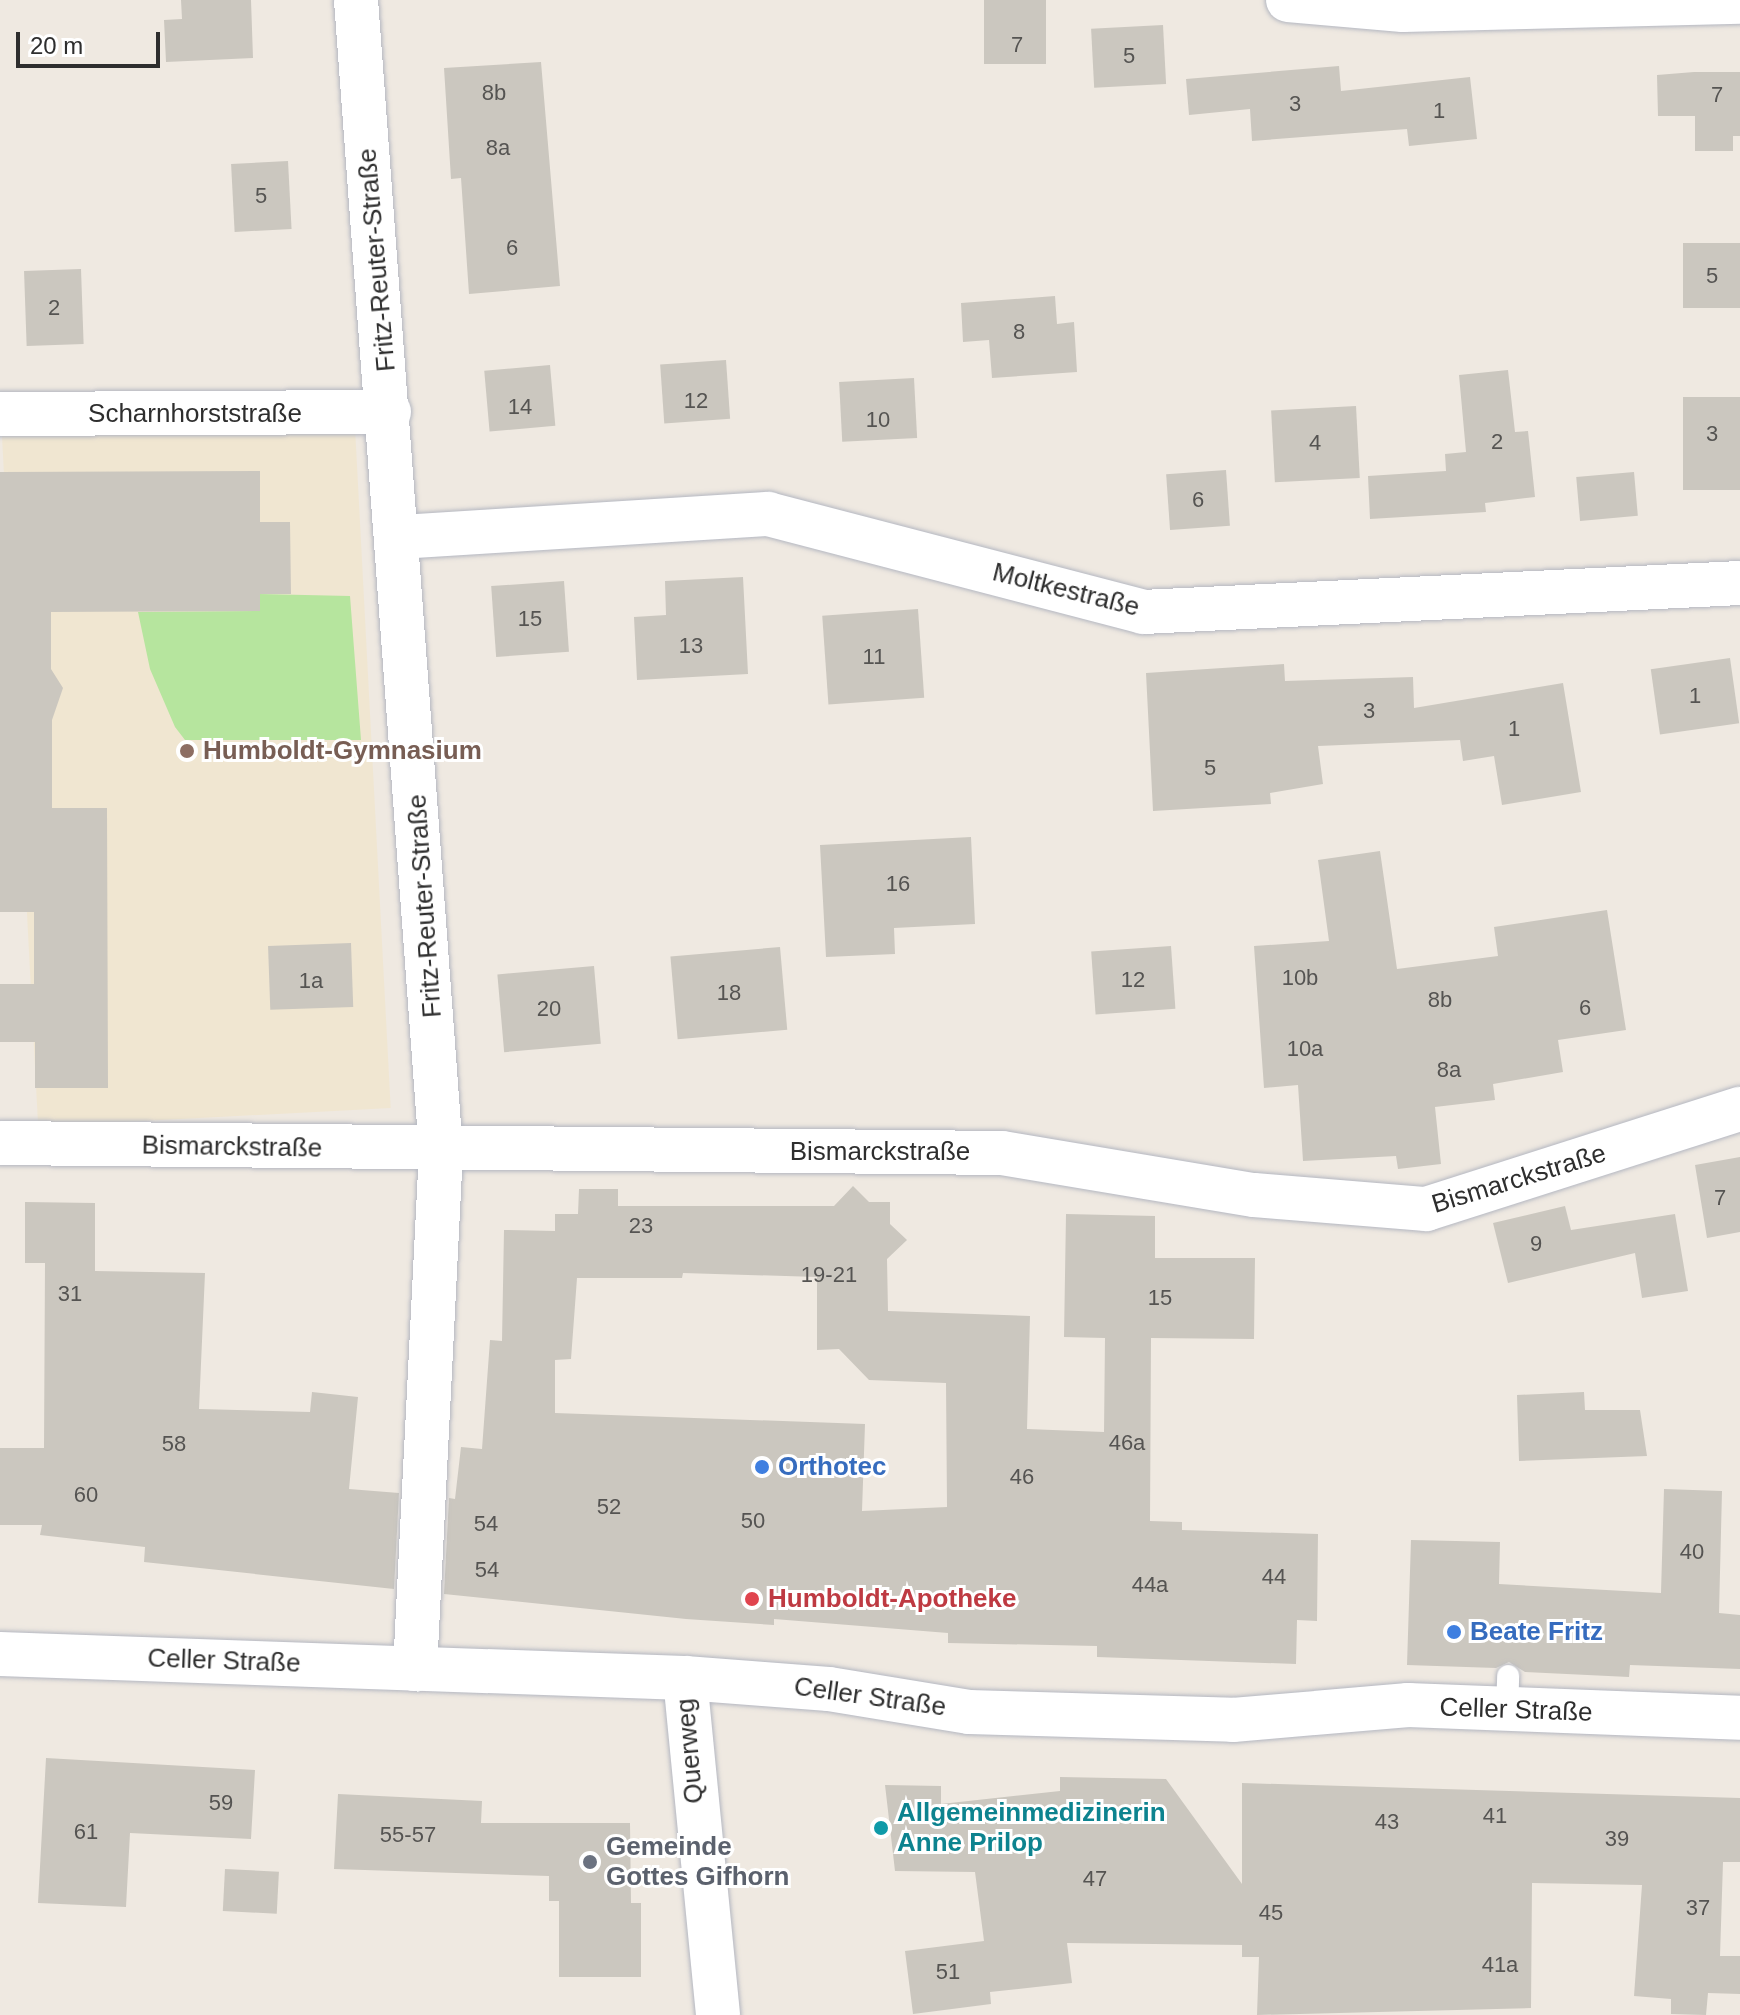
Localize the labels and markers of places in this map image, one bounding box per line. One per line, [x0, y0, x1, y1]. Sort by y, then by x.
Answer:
place label: Humboldt-Gymnasium [203, 735, 482, 767]
marker: Humboldt-Gymnasium [178, 742, 196, 760]
place label: Orthotec [778, 1451, 886, 1483]
marker: Orthotec [753, 1458, 771, 1476]
place label: Humboldt-Apotheke [768, 1583, 1016, 1615]
marker: Humboldt-Apotheke [743, 1590, 761, 1608]
place label: Beate Fritz [1470, 1616, 1603, 1648]
marker: Beate Fritz [1445, 1623, 1463, 1641]
place label: Allgemeinmedizinerin Anne Prilop [897, 1797, 1166, 1858]
marker: Allgemeinmedizinerin Anne Prilop [872, 1819, 890, 1837]
place label: Gemeinde Gottes Gifhorn [606, 1831, 789, 1892]
marker: Gemeinde Gottes Gifhorn [581, 1853, 599, 1871]

